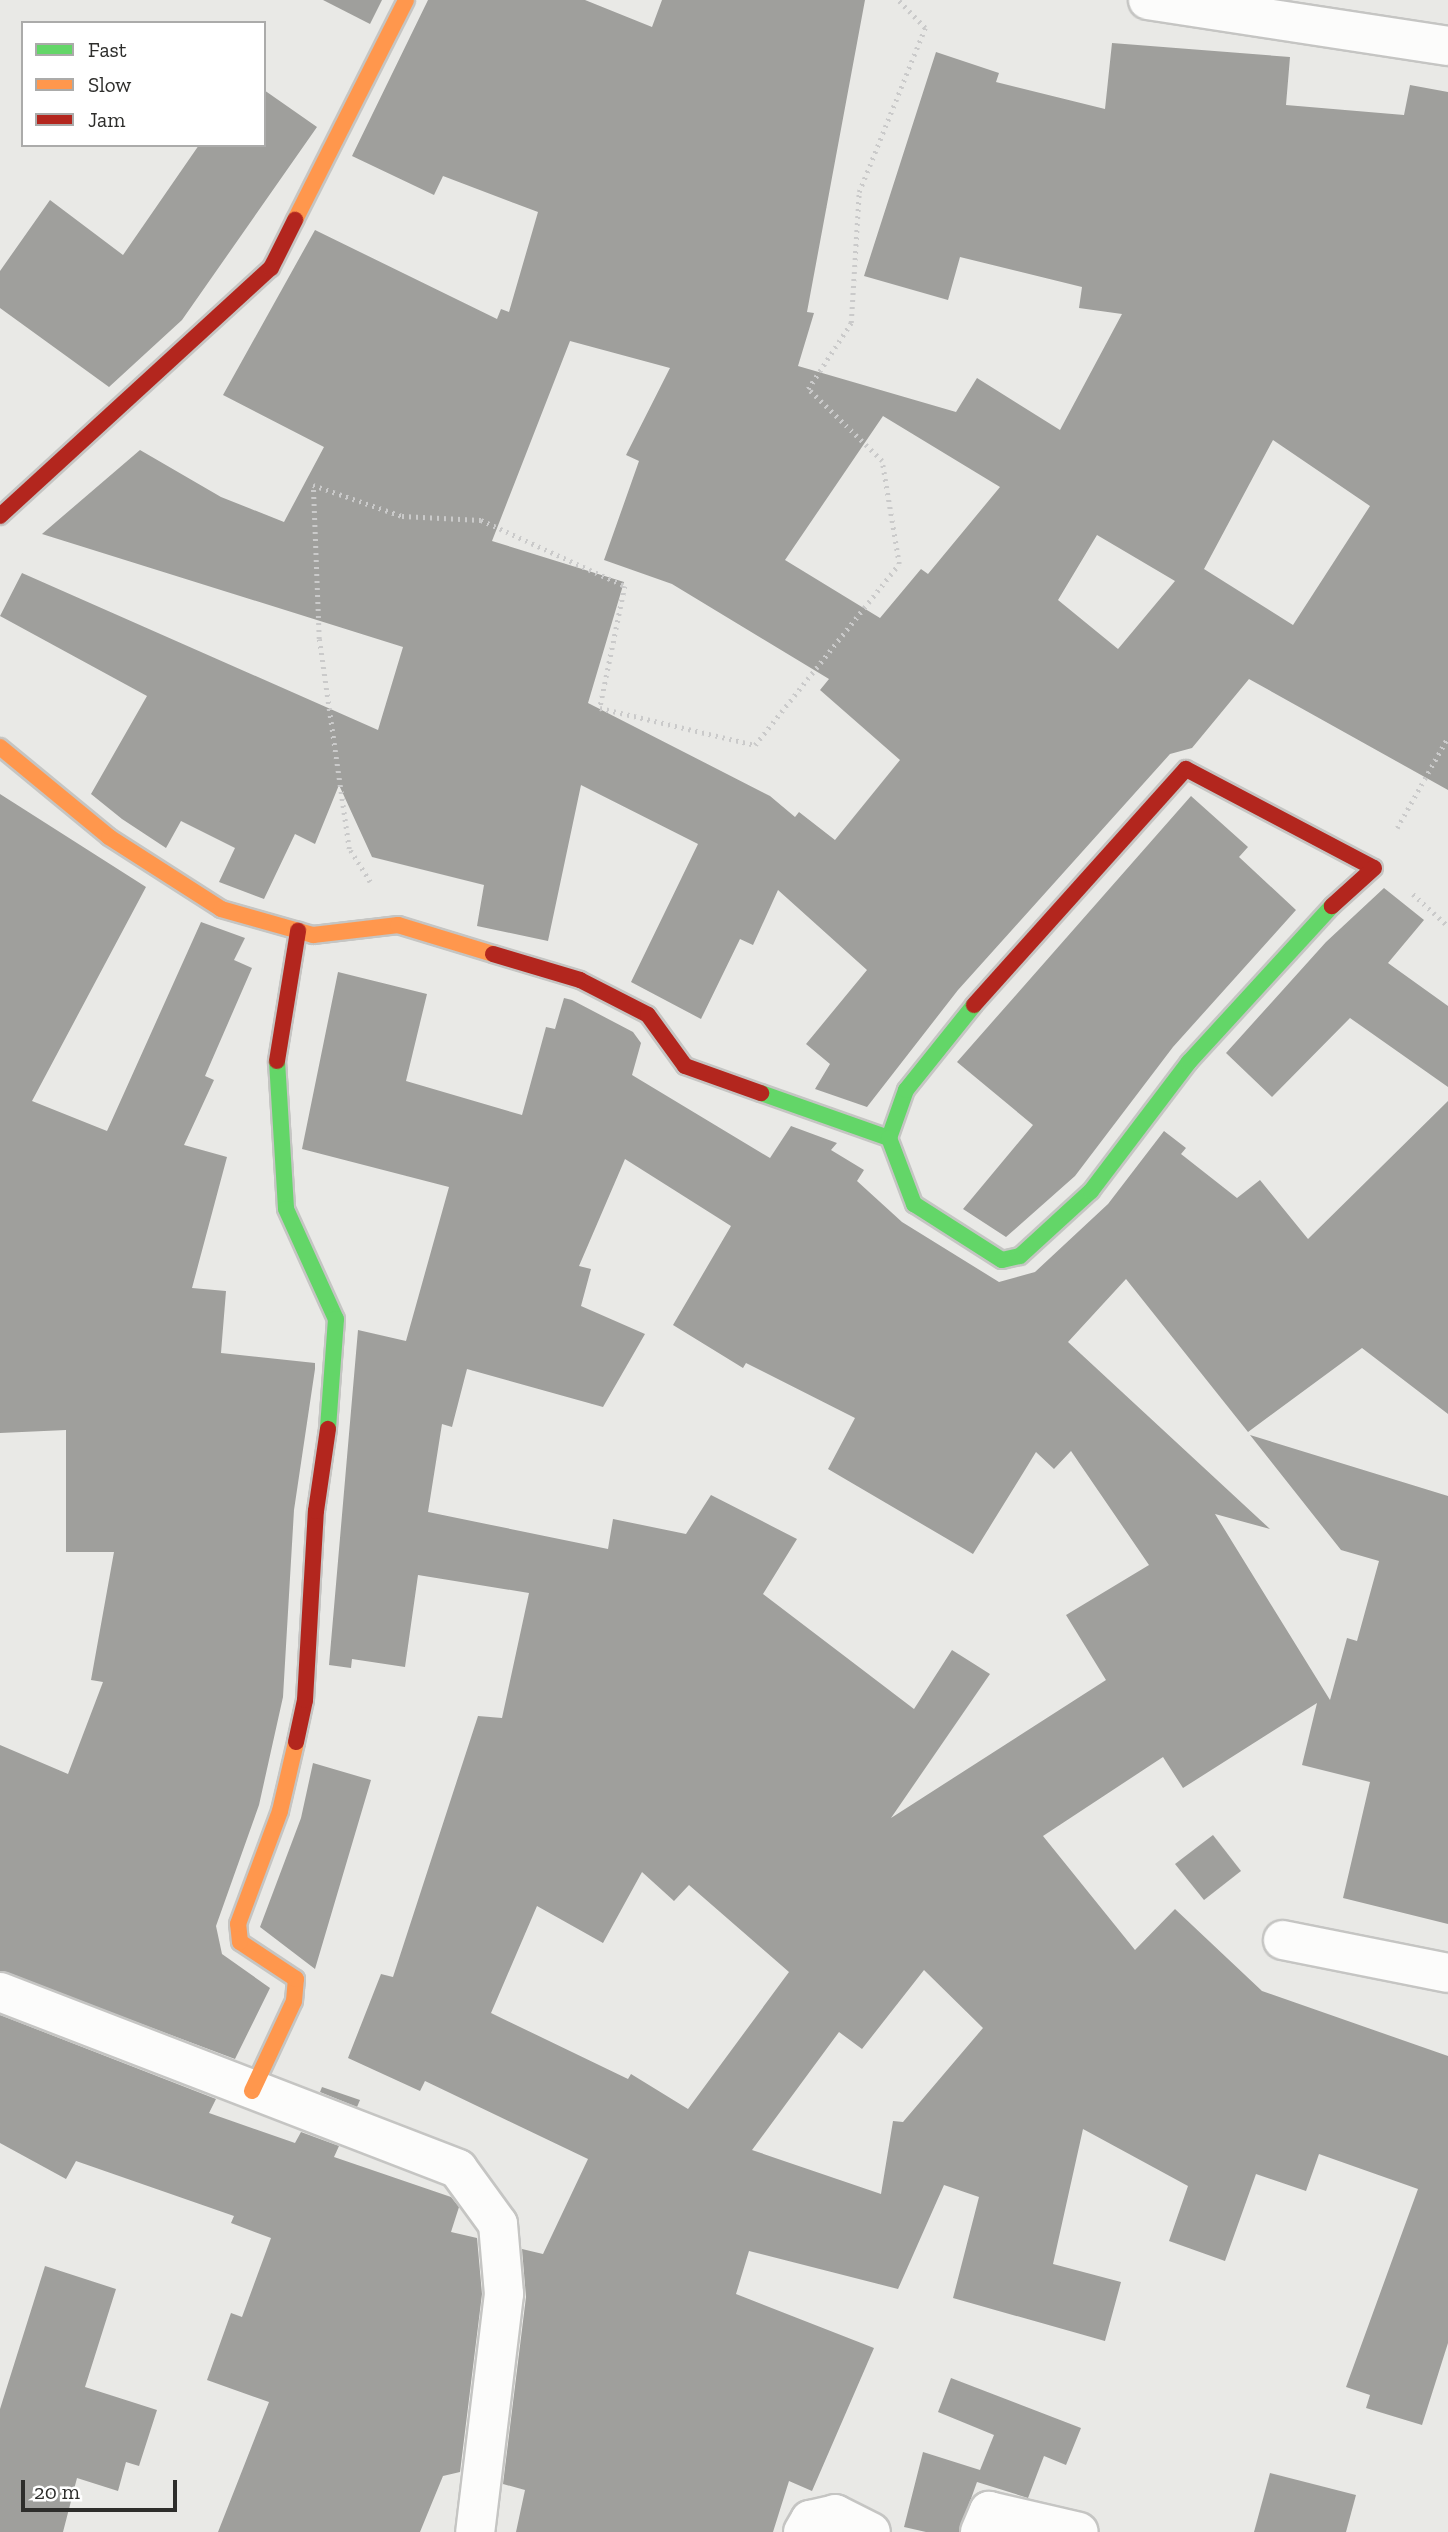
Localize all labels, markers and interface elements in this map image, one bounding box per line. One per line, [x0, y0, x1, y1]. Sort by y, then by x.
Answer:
legend [21, 21, 266, 147]
text: Fast [88, 37, 127, 62]
text: Slow [88, 72, 131, 97]
text: Jam [88, 107, 125, 132]
scale bar [24, 2466, 180, 2510]
text: 20 m [34, 2479, 80, 2504]

